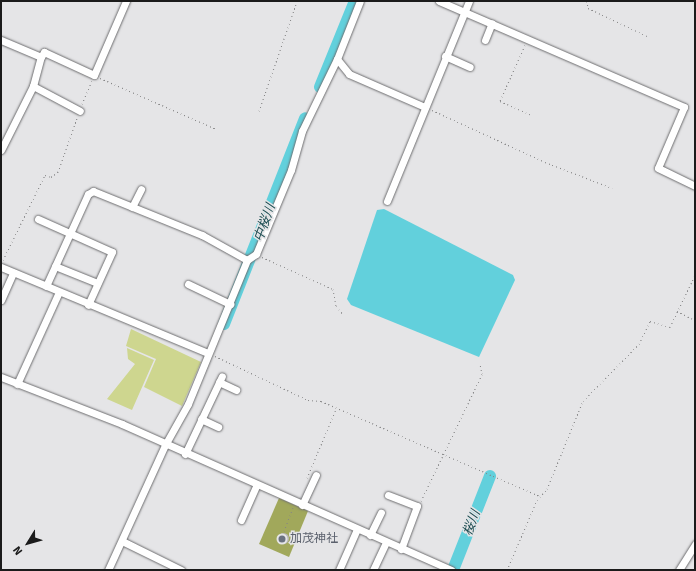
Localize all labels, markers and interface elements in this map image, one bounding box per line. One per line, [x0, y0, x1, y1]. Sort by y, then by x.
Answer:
water label: 中桜川 [251, 202, 279, 244]
water label: 桜川 [460, 508, 484, 538]
north arrow [8, 523, 48, 563]
place label: 加茂神社 [290, 532, 338, 546]
marker: 加茂神社 [277, 534, 287, 544]
text: N [11, 544, 26, 557]

